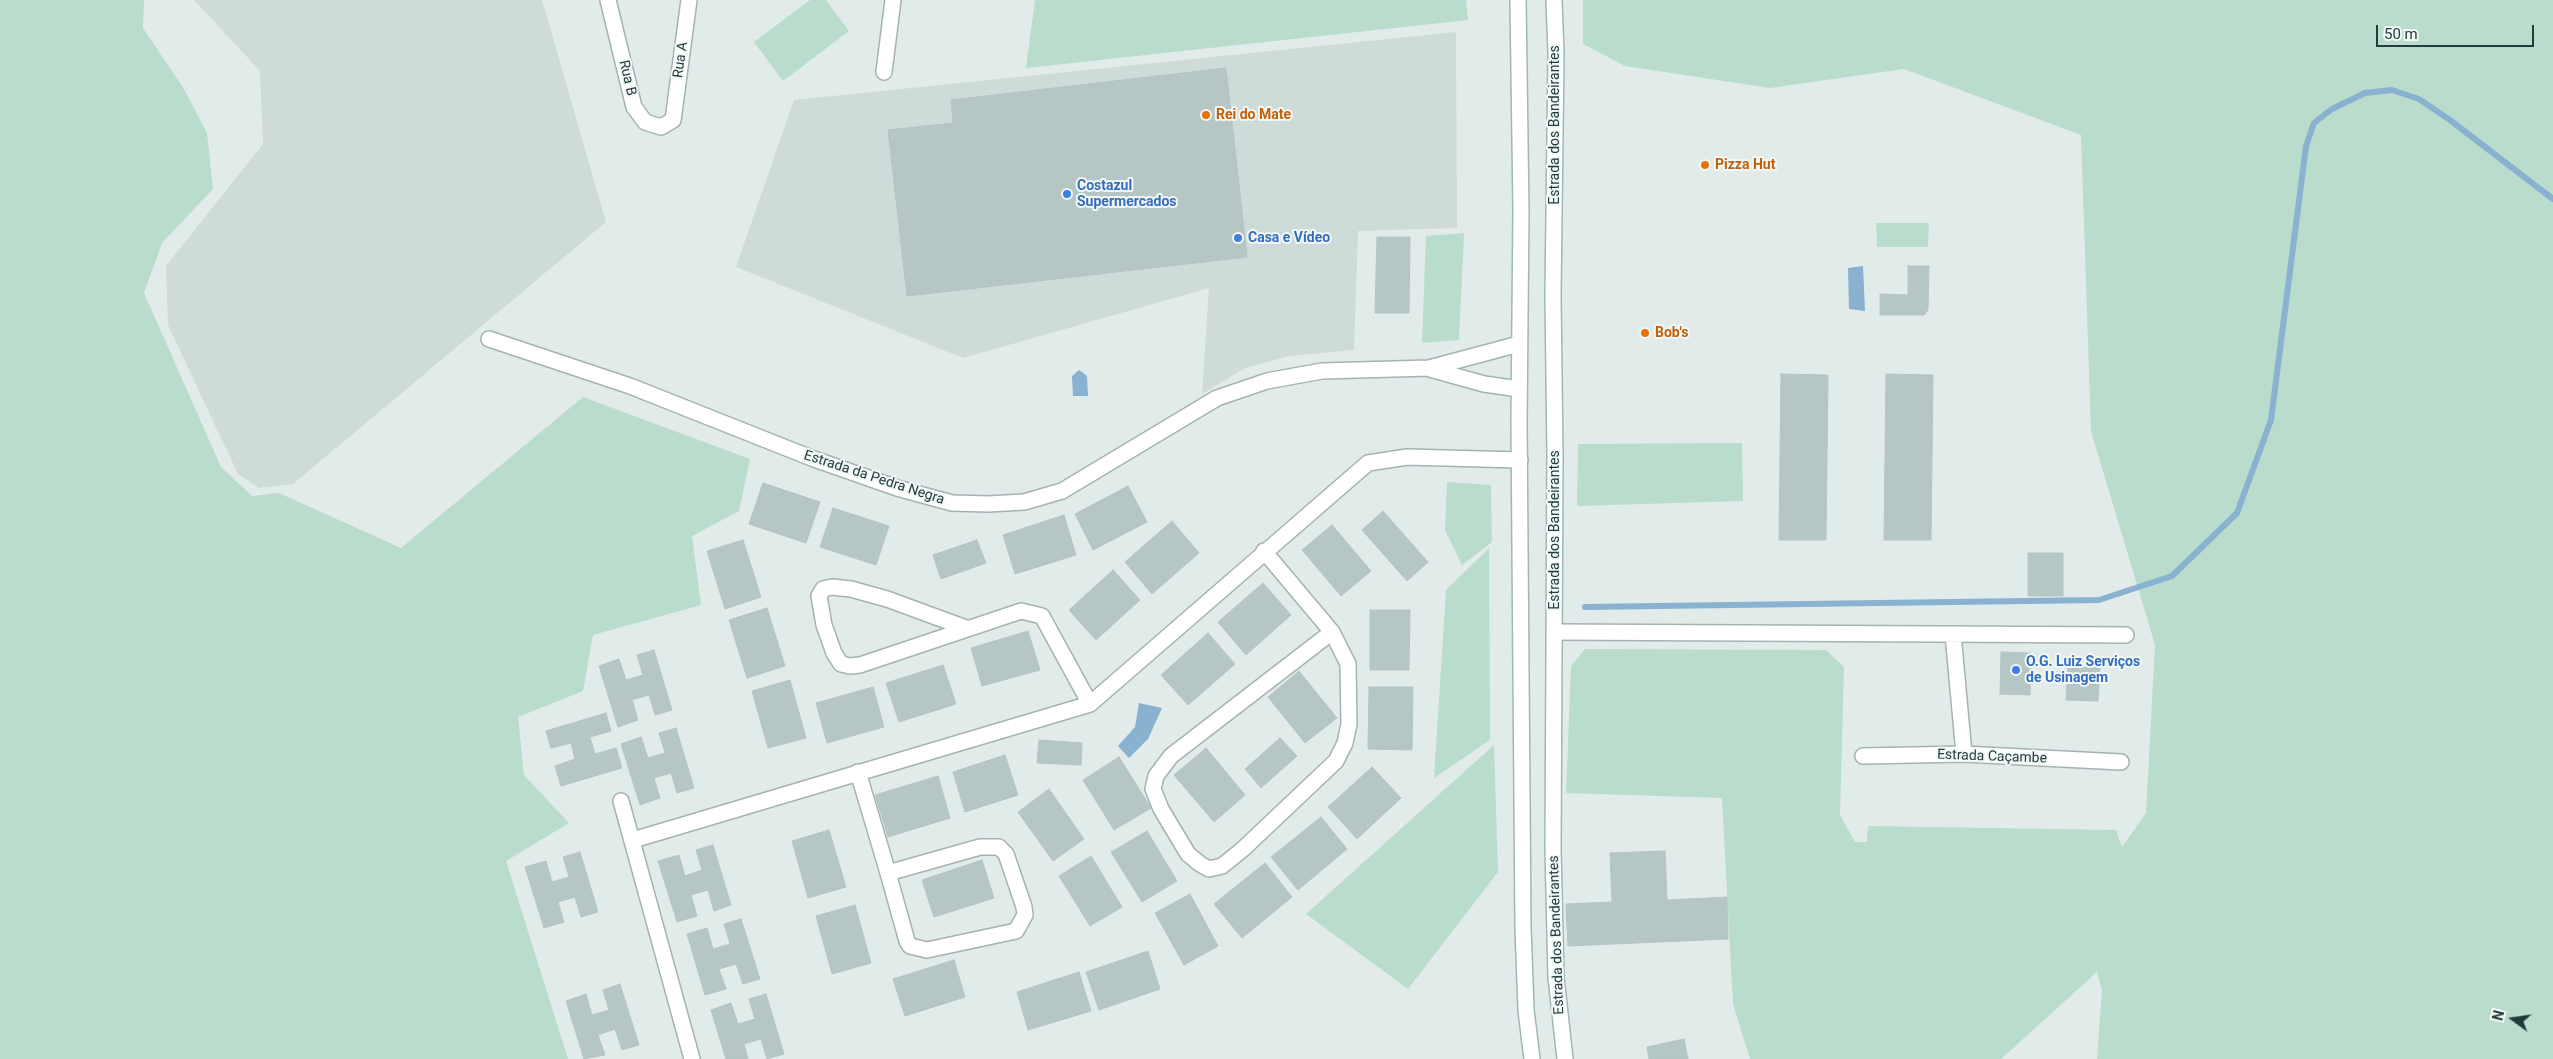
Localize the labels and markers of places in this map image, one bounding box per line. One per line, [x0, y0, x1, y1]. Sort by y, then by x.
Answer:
place label: Rei do Mate [1216, 107, 1291, 123]
marker: Rei do Mate [1200, 109, 1212, 121]
place label: Pizza Hut [1715, 157, 1775, 173]
marker: Pizza Hut [1699, 159, 1711, 171]
place label: Costazul Supermercados [1077, 178, 1176, 210]
marker: Costazul Supermercados [1061, 188, 1073, 200]
place label: Casa e Vídeo [1248, 230, 1330, 246]
marker: Casa e Vídeo [1232, 232, 1244, 244]
place label: Bob's [1655, 325, 1688, 341]
marker: Bob's [1639, 327, 1651, 339]
place label: O.G. Luiz Serviços de Usinagem [2026, 654, 2140, 686]
marker: O.G. Luiz Serviços de Usinagem [2010, 664, 2022, 676]

